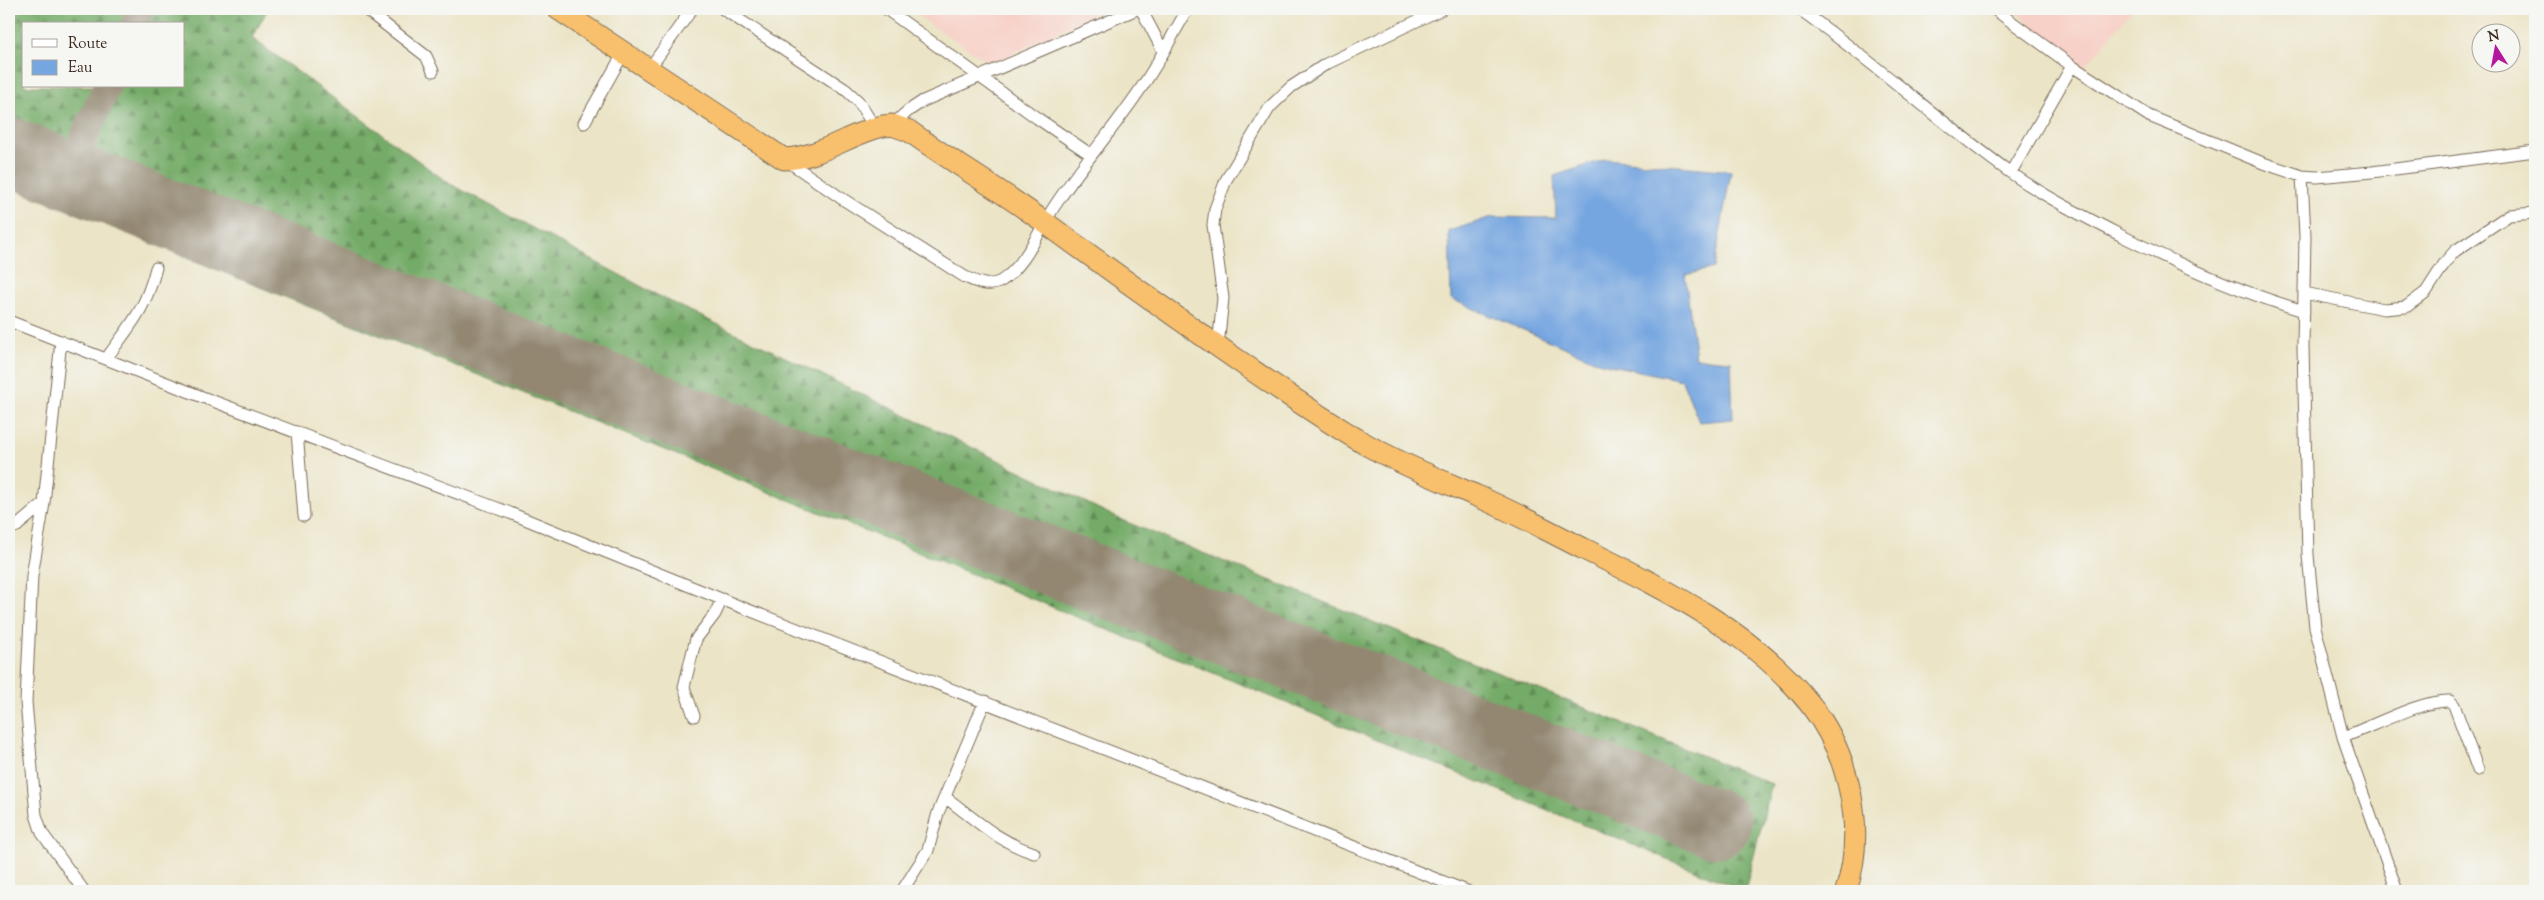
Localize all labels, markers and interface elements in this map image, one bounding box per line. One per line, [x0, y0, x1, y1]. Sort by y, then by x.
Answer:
legend [22, 22, 185, 88]
north arrow [2472, 22, 2522, 72]
text: N [2487, 26, 2501, 48]
text: Route [68, 34, 107, 55]
text: Eau [68, 58, 93, 79]

